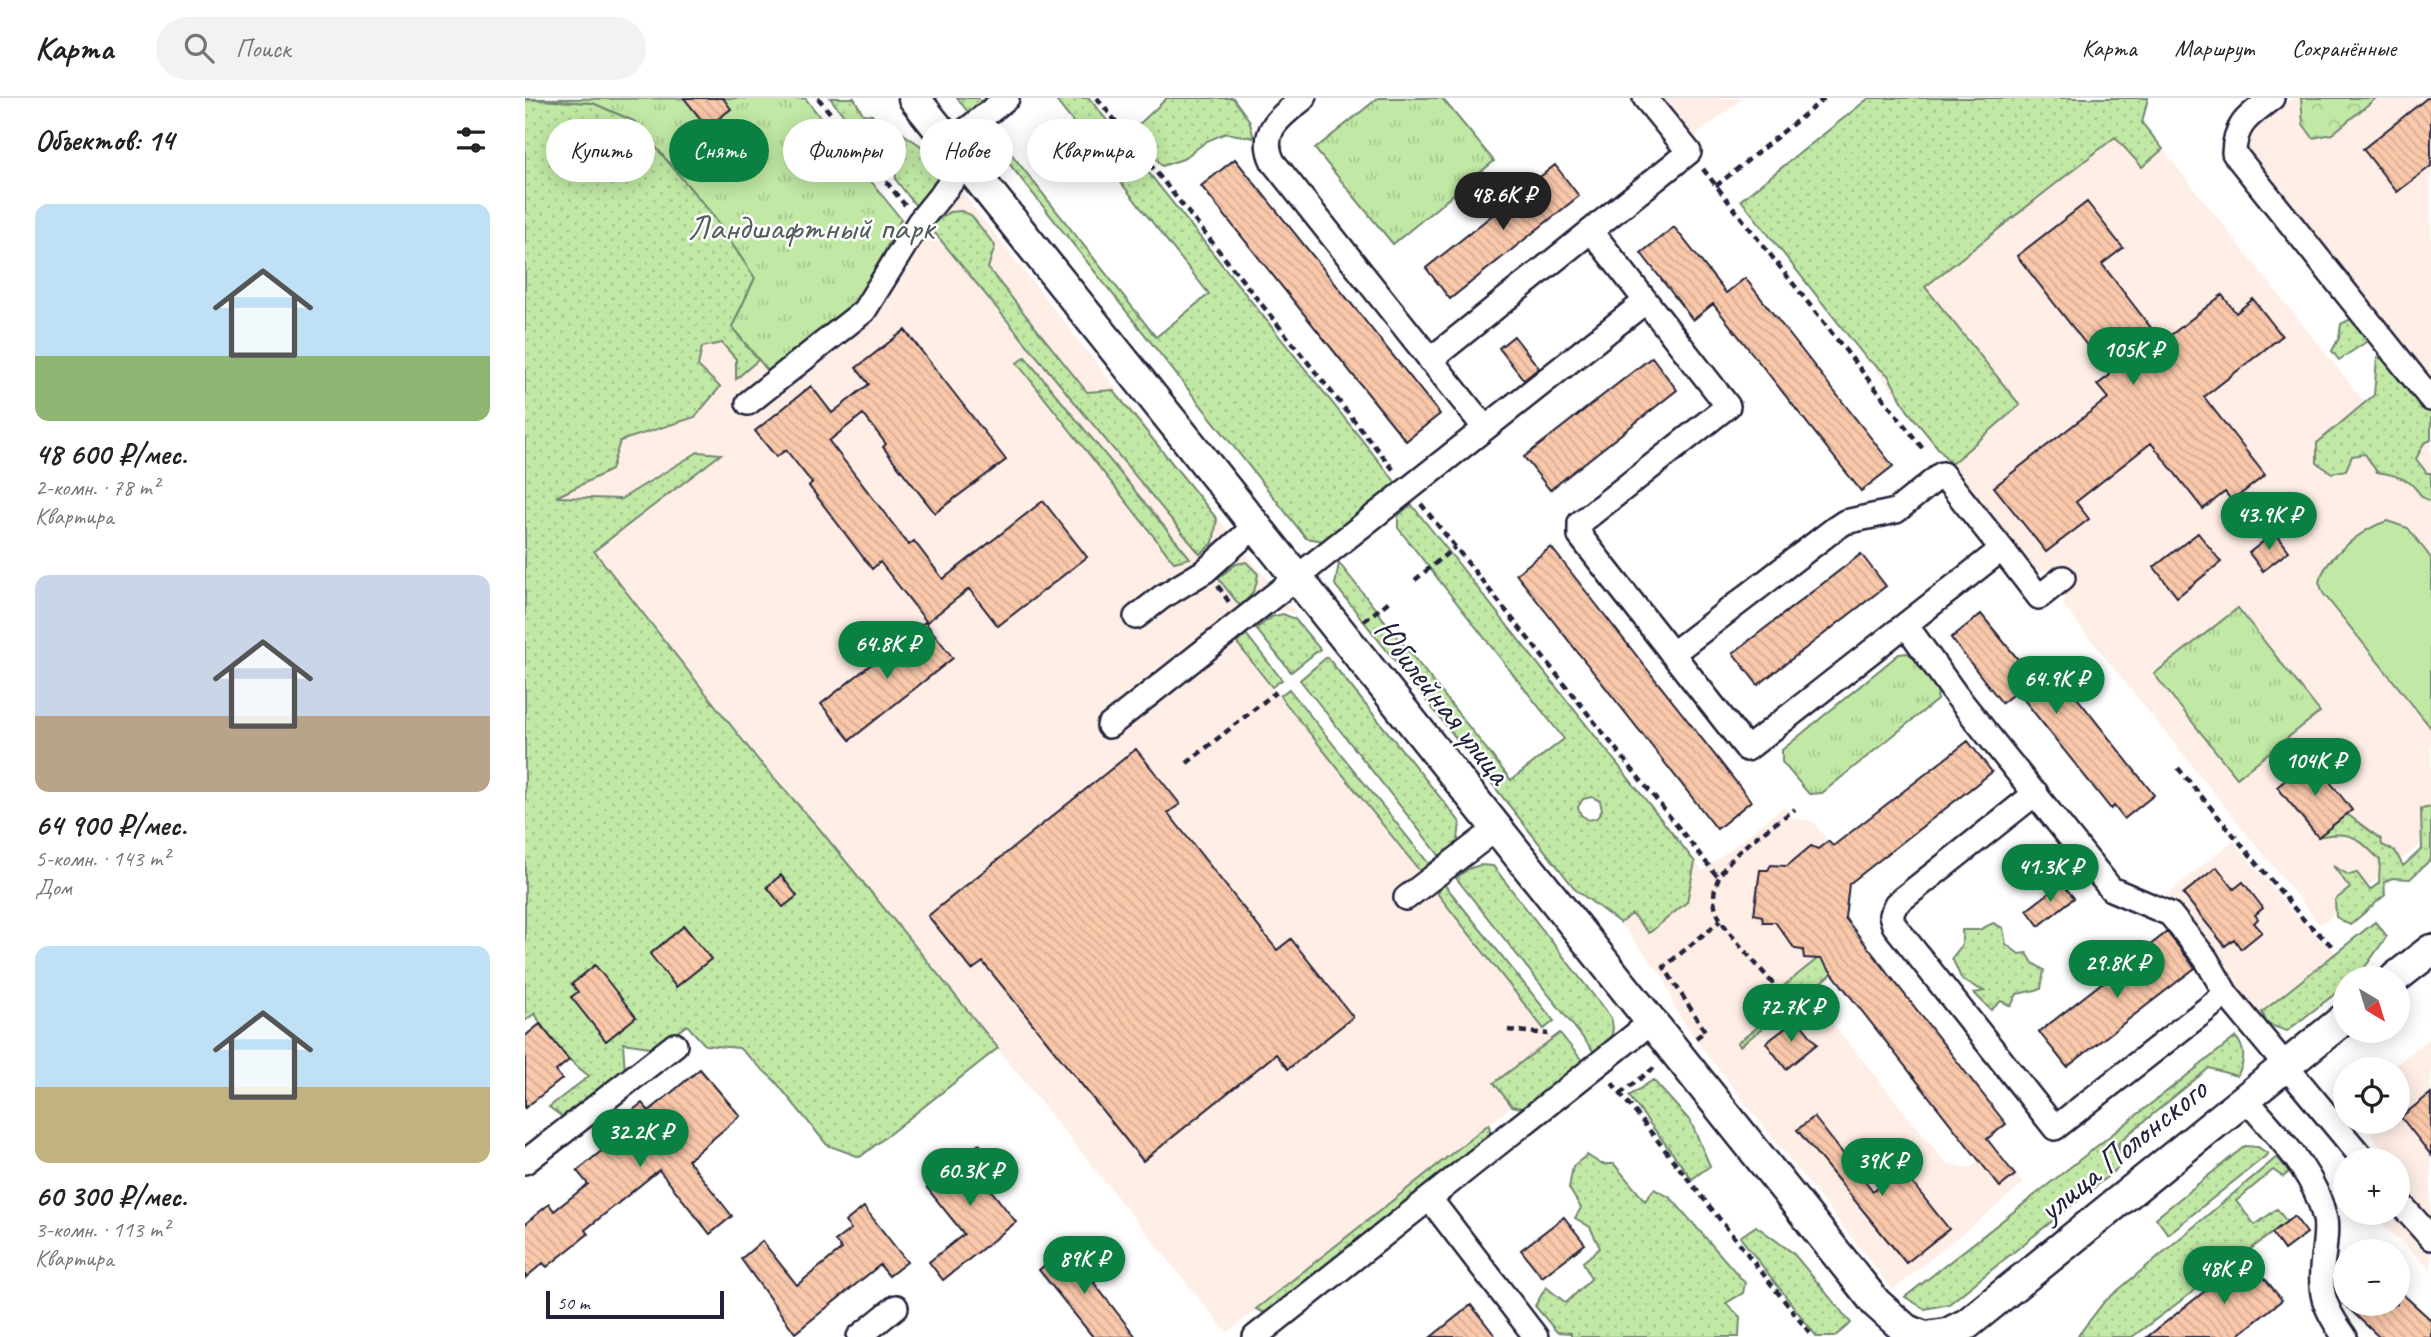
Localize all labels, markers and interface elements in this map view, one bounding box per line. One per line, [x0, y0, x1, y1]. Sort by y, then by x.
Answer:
search box [156, 17, 646, 80]
text: Карта [35, 27, 114, 69]
icon: search [180, 29, 218, 67]
text: Поиск [236, 32, 290, 65]
text: Карта [2082, 33, 2137, 63]
text: Маршрут [2175, 33, 2254, 63]
text: Сохранённые [2292, 33, 2396, 63]
chip: Купить [546, 119, 655, 182]
chip: Снять [669, 119, 769, 182]
chip: Фильтры [783, 119, 906, 182]
chip: Новое [920, 119, 1013, 182]
chip: Квартира [1027, 119, 1157, 182]
text: Объектов: 14 [35, 121, 174, 159]
icon: filters [452, 121, 490, 159]
pin: 48.6K ₽ [1438, 172, 1568, 232]
text: 48.6K ₽ [1470, 180, 1536, 209]
park label: Ландшафтный парк [688, 205, 936, 250]
icon: home [200, 250, 326, 376]
pin: 105K ₽ [2076, 328, 2190, 387]
text: 105K ₽ [2103, 335, 2163, 364]
text: 48 600 ₽/мес. [35, 435, 187, 473]
text: 2-комн. · 78 m² [35, 473, 159, 502]
pin: 43.9K ₽ [2204, 492, 2334, 552]
text: 43.9K ₽ [2237, 500, 2301, 529]
text: Квартира [35, 502, 113, 531]
street label: Юбилейная улица [1364, 609, 1523, 795]
icon: home [200, 621, 326, 747]
pin: 64.8K ₽ [822, 622, 952, 681]
text: 64.8K ₽ [854, 629, 920, 658]
pin: 64.9K ₽ [1991, 656, 2121, 716]
text: 64.9K ₽ [2024, 664, 2088, 693]
pin: 104K ₽ [2258, 738, 2372, 798]
text: 104K ₽ [2285, 746, 2345, 775]
text: 64 900 ₽/мес. [35, 806, 186, 844]
text: 5-комн. · 143 m² [35, 844, 169, 873]
pin: 41.3K ₽ [1985, 844, 2115, 904]
text: 41.3K ₽ [2018, 852, 2082, 881]
text: Дом [35, 873, 72, 902]
pin: 29.8K ₽ [2052, 940, 2182, 1000]
text: 29.8K ₽ [2085, 948, 2149, 977]
north arrow [2333, 966, 2410, 1043]
map controls [2333, 966, 2410, 1316]
pin: 72.7K ₽ [1726, 984, 1856, 1044]
icon: home [200, 992, 326, 1118]
text: 72.7K ₽ [1759, 992, 1823, 1021]
button: locate [2333, 1057, 2410, 1134]
street label: улица Полонского [2027, 1066, 2218, 1233]
pin: 32.2K ₽ [575, 1110, 705, 1169]
text: 32.2K ₽ [608, 1117, 672, 1146]
pin: 39K ₽ [1833, 1138, 1931, 1198]
text: 39K ₽ [1857, 1146, 1907, 1175]
pin: 60.3K ₽ [905, 1148, 1035, 1208]
button: + [2333, 1148, 2410, 1225]
text: 60.3K ₽ [937, 1156, 1003, 1185]
text: 60 300 ₽/мес. [35, 1177, 187, 1215]
text: 3-комн. · 113 m² [35, 1215, 169, 1244]
pin: 89K ₽ [1035, 1236, 1133, 1296]
button: − [2333, 1239, 2410, 1316]
text: Квартира [35, 1244, 113, 1273]
text: 89K ₽ [1059, 1244, 1109, 1273]
pin: 48K ₽ [2175, 1246, 2273, 1306]
text: 48K ₽ [2199, 1254, 2249, 1283]
scale bar [546, 1288, 725, 1320]
text: 50 m [557, 1291, 589, 1315]

